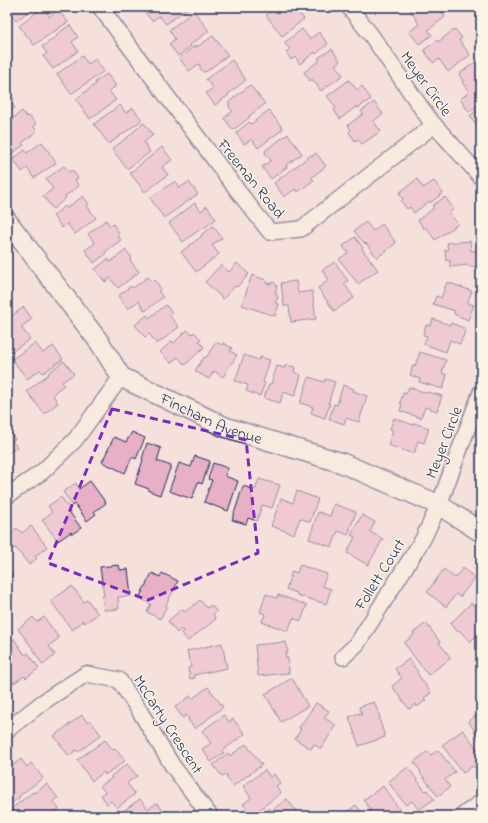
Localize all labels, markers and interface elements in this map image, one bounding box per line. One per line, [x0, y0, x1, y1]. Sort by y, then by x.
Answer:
street label: Meyer Circle [393, 47, 458, 122]
street label: Freeman Road [210, 134, 290, 224]
street label: Fincham Avenue [155, 387, 266, 452]
street label: Meyer Circle [420, 402, 470, 482]
street label: Follett Court [349, 534, 413, 616]
street label: McCarty Crescent [126, 671, 209, 780]

